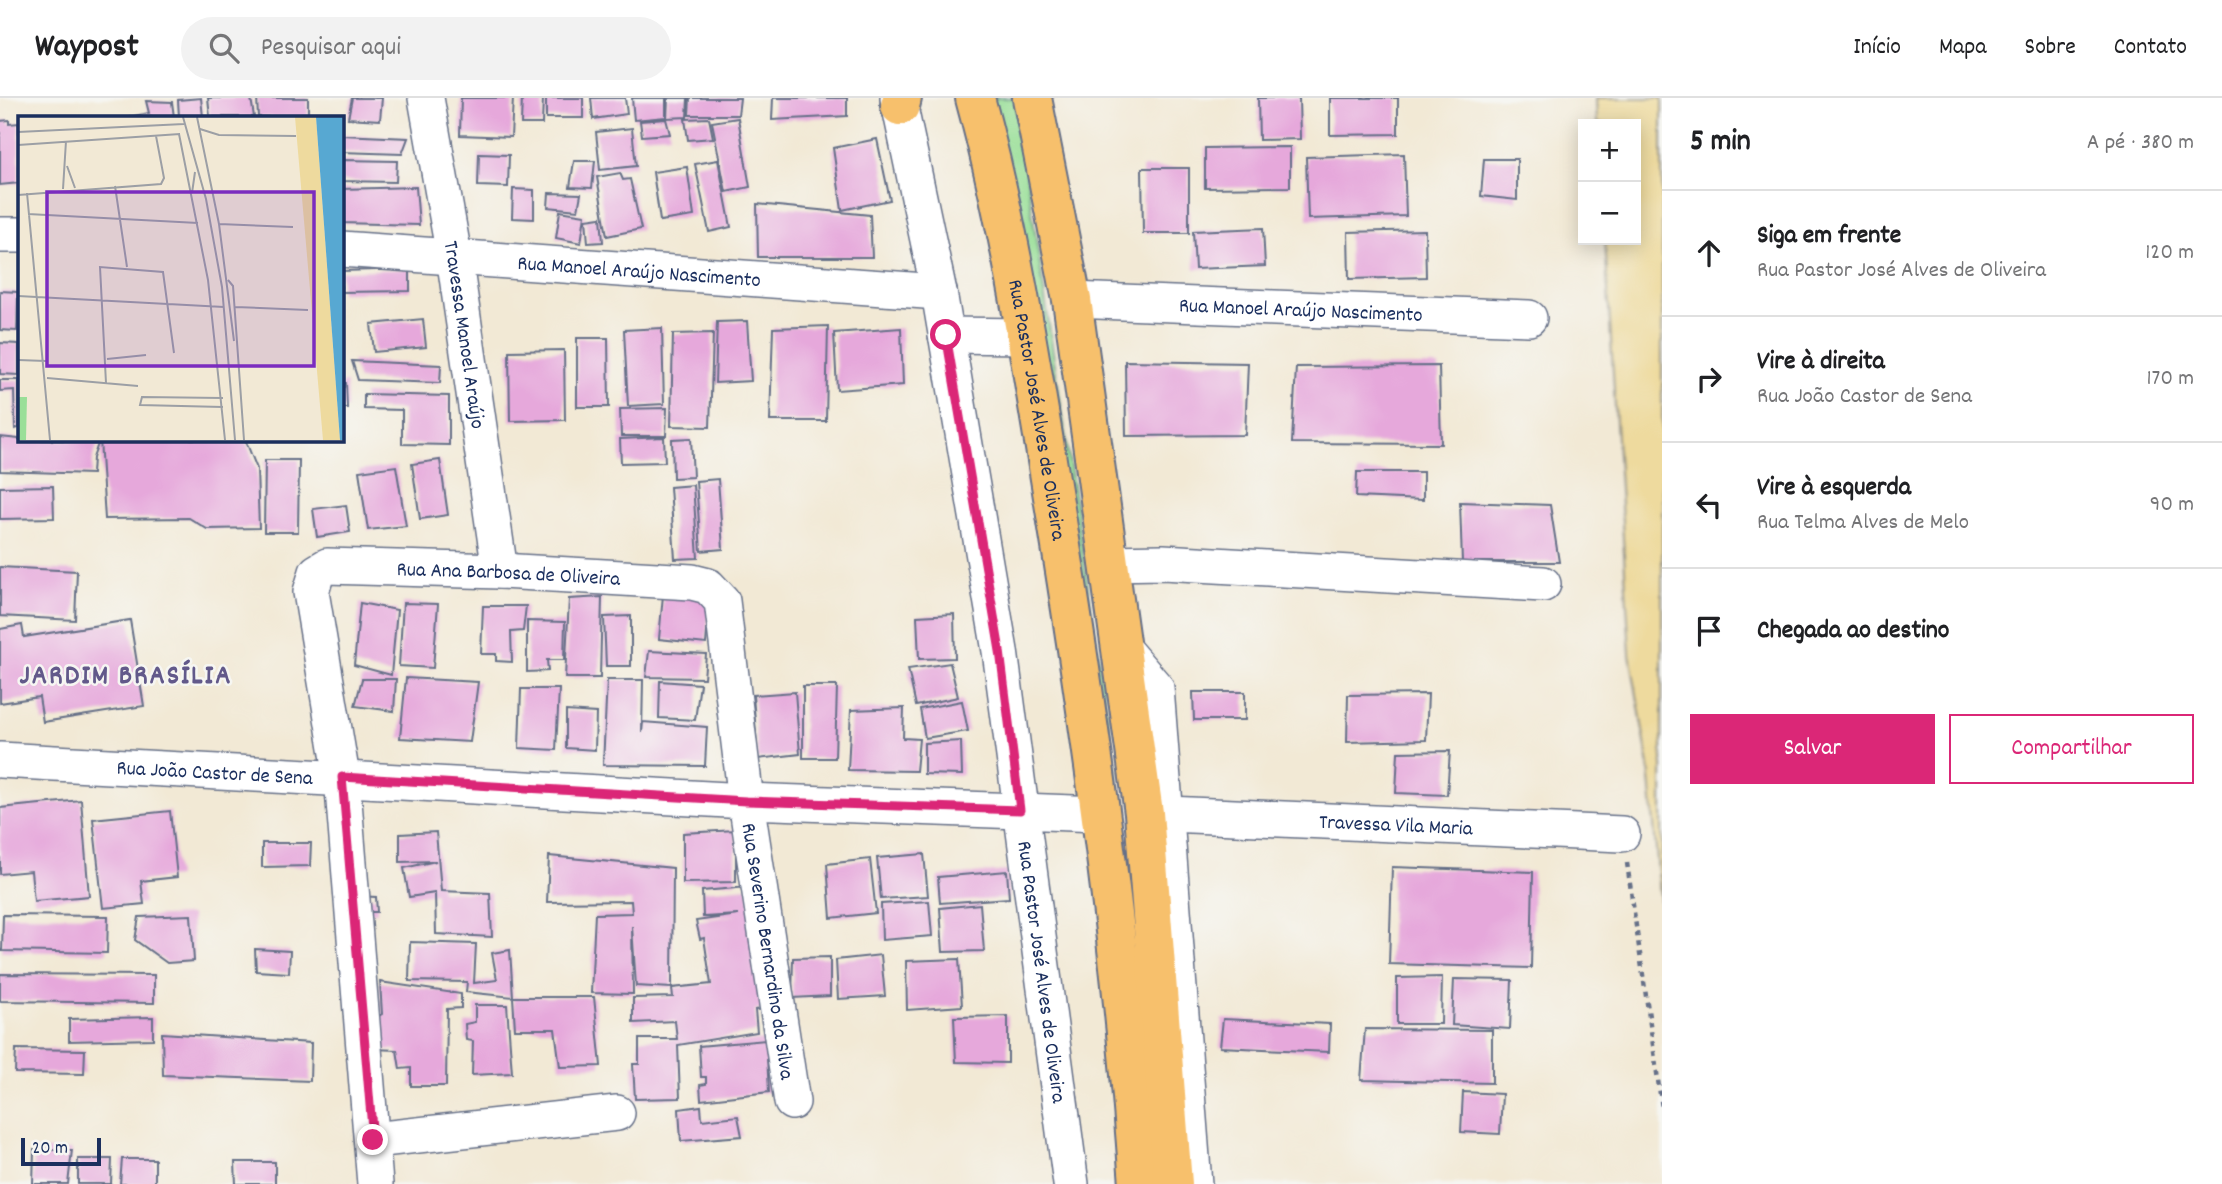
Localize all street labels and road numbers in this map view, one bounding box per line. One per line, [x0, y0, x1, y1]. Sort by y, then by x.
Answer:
street label: Travessa Manoel Araújo [434, 239, 491, 431]
street label: Rua Manoel Araújo Nascimento [516, 250, 762, 297]
street label: Rua Pastor José Alves de Oliveira [998, 277, 1072, 544]
street label: Rua Manoel Araújo Nascimento [1178, 292, 1423, 332]
street label: Rua Ana Barbosa de Oliveira [396, 556, 622, 596]
street label: Rua João Castor de Sena [116, 754, 315, 795]
street label: Travessa Vila Maria [1318, 809, 1474, 845]
street label: Rua Severino Bernardino da Silva [732, 821, 801, 1083]
street label: Rua Pastor José Alves de Oliveira [1007, 839, 1072, 1106]

